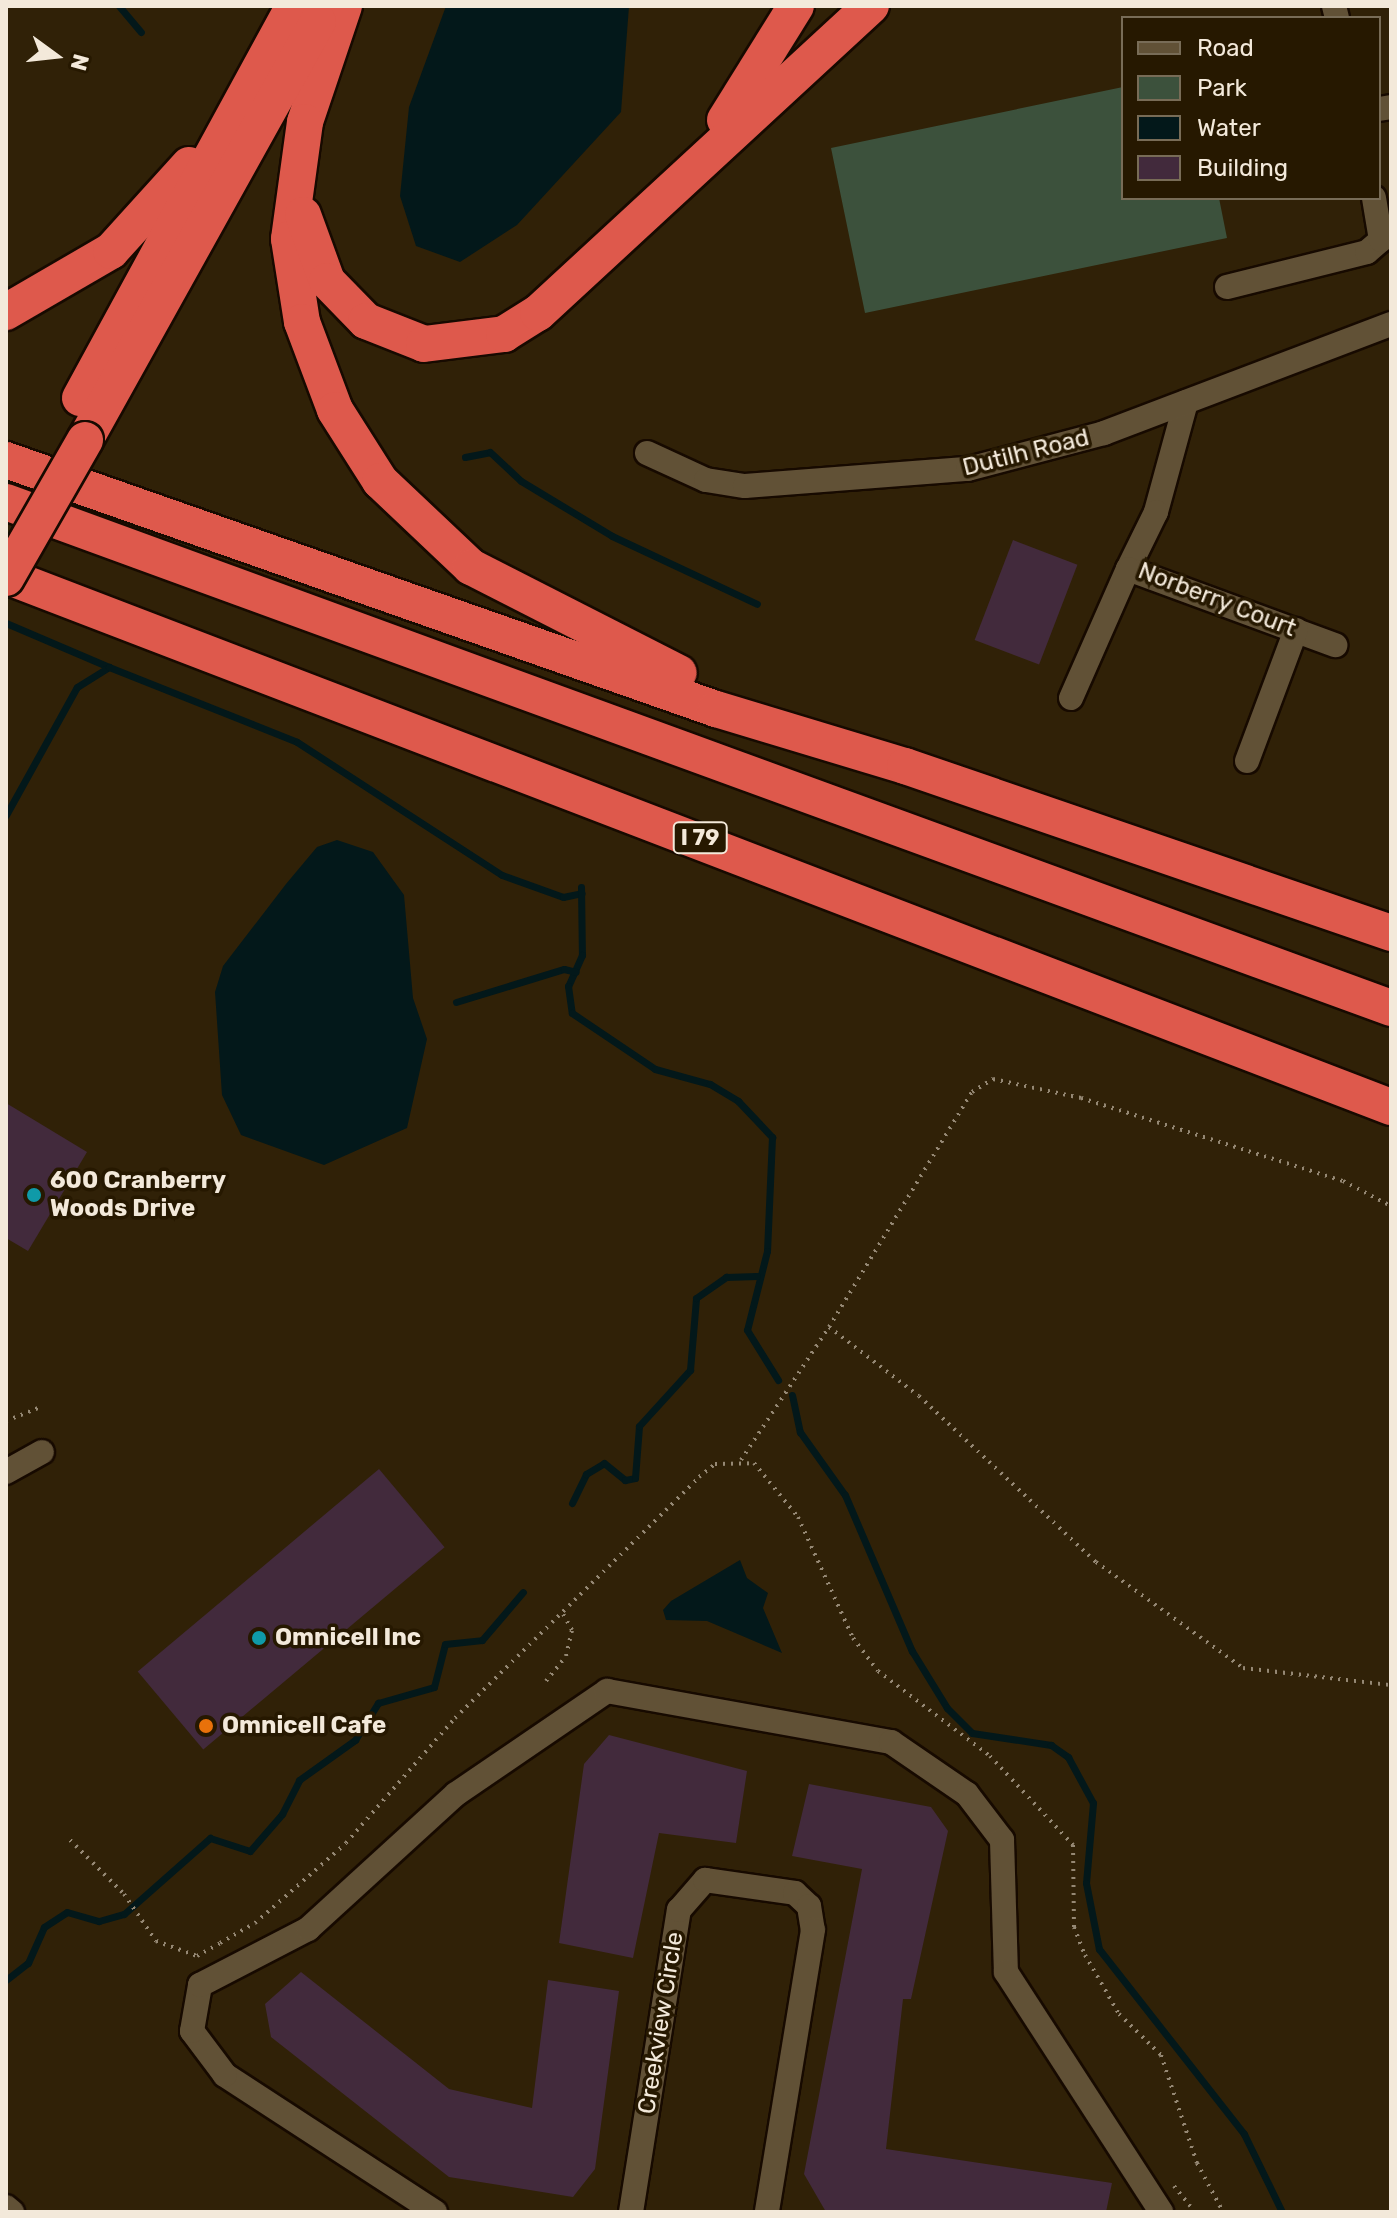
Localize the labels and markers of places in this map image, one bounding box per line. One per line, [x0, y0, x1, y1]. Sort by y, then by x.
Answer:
place label: 600 Cranberry Woods Drive [50, 1167, 226, 1223]
marker: 600 Cranberry Woods Drive [25, 1186, 43, 1204]
place label: Omnicell Inc [275, 1624, 421, 1652]
marker: Omnicell Inc [250, 1629, 268, 1647]
place label: Omnicell Cafe [222, 1712, 386, 1740]
marker: Omnicell Cafe [197, 1717, 215, 1735]

